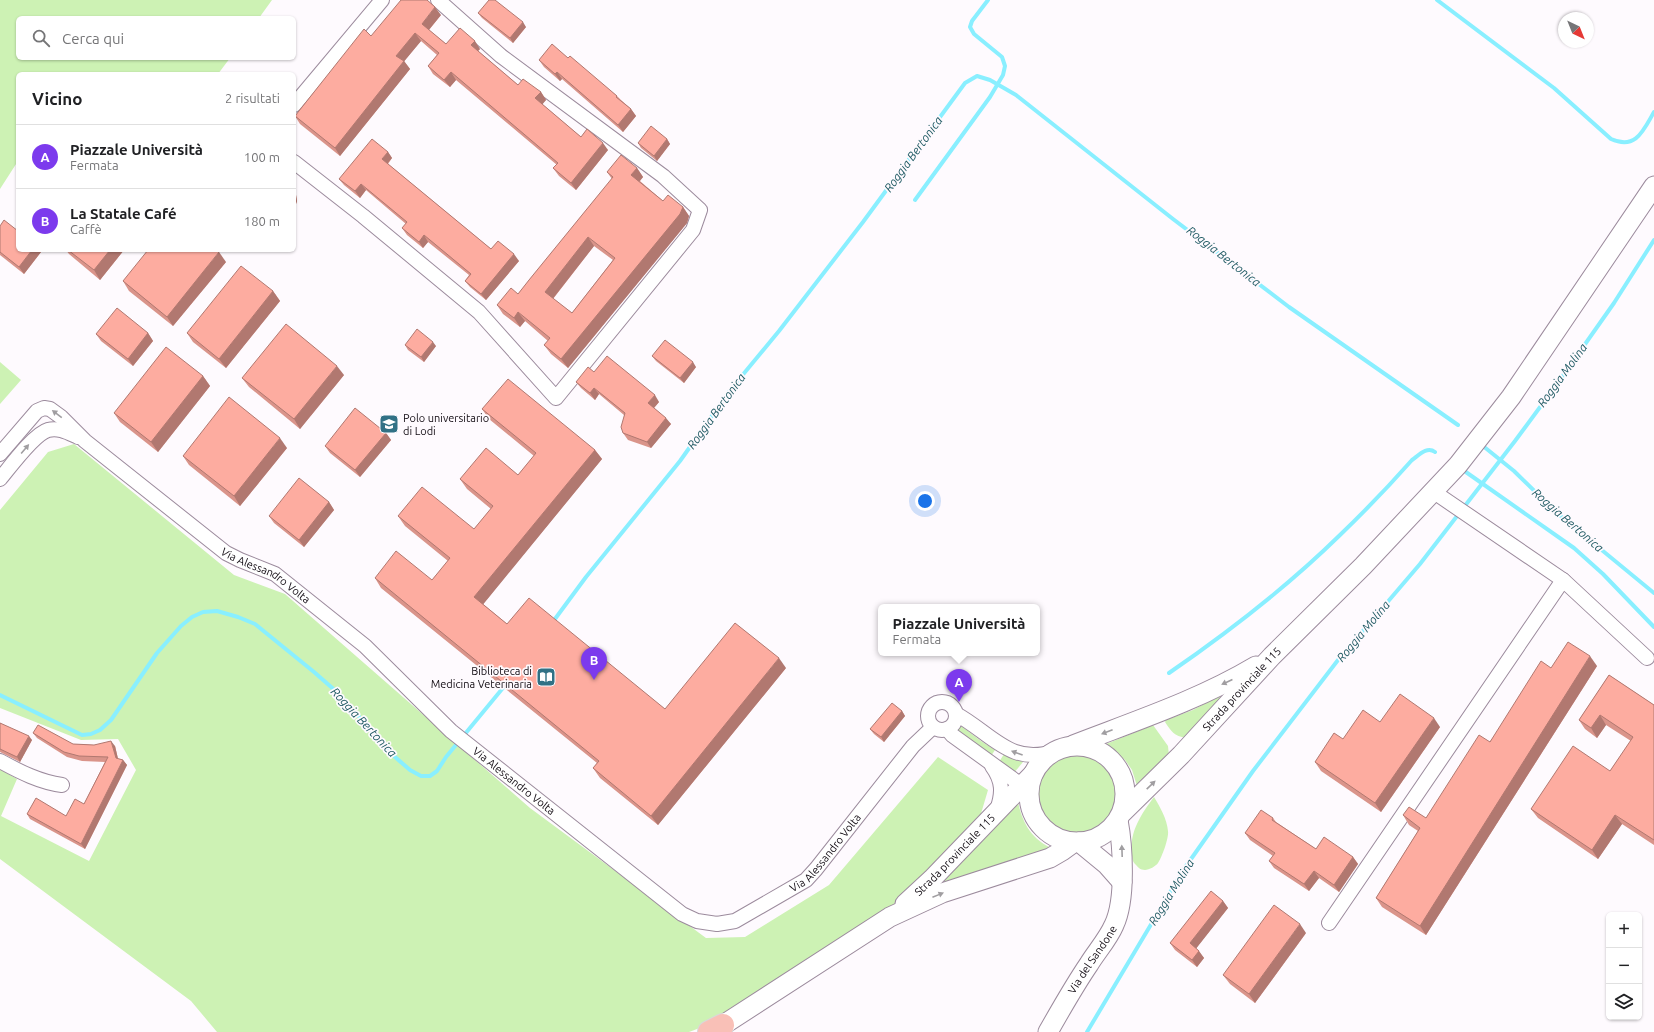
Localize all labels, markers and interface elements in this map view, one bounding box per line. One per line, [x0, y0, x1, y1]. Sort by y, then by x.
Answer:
north arrow [1558, 12, 1594, 48]
search box [16, 16, 296, 60]
icon: search [30, 27, 52, 49]
text: Cerca qui [62, 30, 124, 47]
text: Vicino [32, 89, 82, 108]
text: 2 risultati [225, 91, 280, 105]
water label: Roggia Bertonica [881, 113, 945, 194]
text: Piazzale Università [70, 141, 203, 158]
text: A [40, 150, 50, 164]
text: 100 m [244, 150, 280, 164]
text: Fermata [70, 158, 119, 172]
text: La Statale Café [70, 205, 177, 222]
text: B [41, 214, 49, 228]
text: 180 m [244, 214, 280, 228]
text: Caffè [70, 222, 102, 236]
water label: Roggia Bertonica [1185, 223, 1264, 289]
water label: Roggia Molina [1535, 340, 1590, 409]
water label: Roggia Bertonica [684, 370, 748, 451]
one-way arrow [52, 410, 63, 418]
place label: Polo universitario di Lodi [403, 412, 489, 437]
school or university icon: Polo universitario di Lodi [378, 413, 400, 435]
one-way arrow [21, 444, 30, 455]
water label: Roggia Bertonica [1530, 486, 1607, 555]
your location [915, 491, 935, 511]
street label: Via Alessandro Volta [219, 545, 313, 606]
water label: Roggia Molina [1334, 598, 1392, 664]
popup [878, 604, 1040, 656]
text: Piazzale Università [893, 615, 1025, 632]
text: Fermata [893, 632, 941, 646]
street label: Strada provinciale 115 [1200, 645, 1283, 733]
pin: B [581, 647, 607, 680]
place label: Biblioteca di Medicina Veterinaria [431, 665, 532, 690]
library icon: Biblioteca di Medicina Veterinaria [535, 666, 557, 688]
pin: A [946, 669, 972, 702]
one-way arrow [1221, 679, 1232, 685]
water label: Roggia Bertonica [329, 685, 400, 760]
one-way arrow [1100, 730, 1112, 736]
street label: Via Alessandro Volta [471, 745, 557, 817]
one-way arrow [1011, 749, 1023, 755]
one-way arrow [1146, 780, 1156, 790]
street label: Via Alessandro Volta [787, 811, 863, 894]
street label: Strada provinciale 115 [912, 811, 997, 898]
one-way arrow [1118, 845, 1125, 857]
water label: Roggia Molina [1146, 856, 1197, 927]
one-way arrow [933, 891, 945, 897]
map controls [1606, 912, 1642, 1020]
button: + [1606, 912, 1642, 948]
street label: Via del Sandone [1066, 923, 1119, 996]
button: − [1606, 948, 1642, 984]
button: layers [1606, 984, 1642, 1020]

